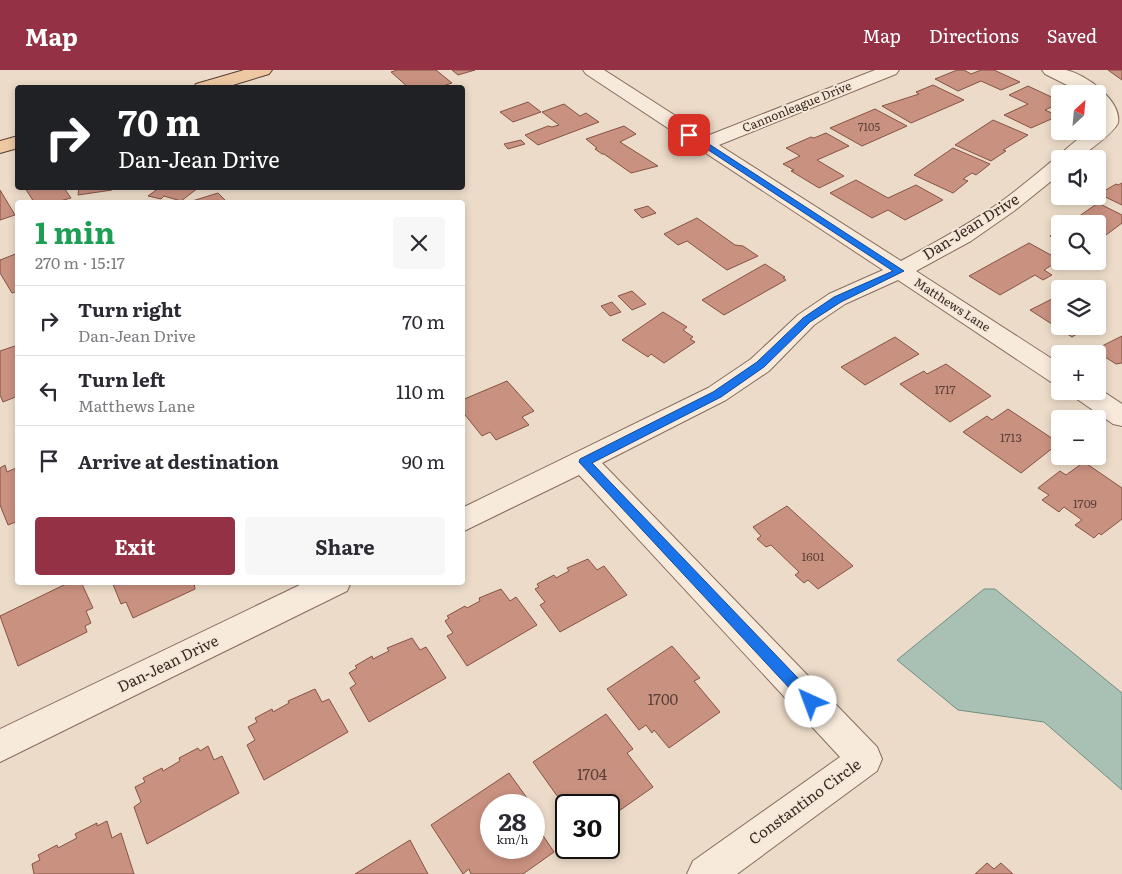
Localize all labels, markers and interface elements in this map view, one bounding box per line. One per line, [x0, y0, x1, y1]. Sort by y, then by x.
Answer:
text: Map [25, 18, 78, 53]
text: Map [863, 22, 901, 49]
text: Directions [929, 22, 1019, 49]
text: Saved [1047, 22, 1097, 49]
street label: Cannonleague Drive [739, 76, 854, 136]
north arrow [1051, 85, 1106, 140]
map controls [1051, 85, 1106, 465]
text: 70 m [118, 95, 200, 147]
icon: right [35, 105, 100, 170]
pin [668, 114, 710, 156]
house number: 7105 [858, 118, 880, 134]
icon: arrive [675, 121, 703, 149]
text: Dan-Jean Drive [118, 142, 280, 175]
button: sound [1051, 150, 1106, 205]
street label: Dan-Jean Drive [917, 187, 1023, 265]
text: 1 min [35, 209, 115, 253]
button: search [1051, 215, 1106, 270]
button: close [393, 217, 445, 269]
text: 270 m · 15:17 [35, 250, 125, 274]
street label: Matthews Lane [911, 273, 994, 336]
button: layers [1051, 280, 1106, 335]
text: Turn right [78, 295, 182, 323]
icon: right [35, 307, 63, 335]
text: 70 m [402, 307, 445, 335]
text: Dan-Jean Drive [78, 323, 196, 347]
button: + [1051, 345, 1106, 400]
text: Turn left [78, 365, 165, 393]
icon: left [35, 377, 63, 405]
text: 110 m [396, 377, 445, 405]
house number: 1717 [934, 380, 956, 398]
text: Matthews Lane [78, 393, 195, 417]
button: − [1051, 410, 1106, 465]
house number: 1713 [1000, 428, 1022, 446]
icon: arrive [35, 447, 63, 475]
text: Arrive at destination [78, 447, 279, 475]
text: 90 m [402, 447, 445, 475]
house number: 1709 [1073, 494, 1097, 512]
button: Exit [35, 517, 235, 575]
button: Share [245, 517, 445, 575]
house number: 1601 [801, 547, 825, 565]
street label: Dan-Jean Drive [113, 628, 222, 697]
position arrow [784, 675, 836, 727]
house number: 1700 [648, 687, 679, 710]
street label: Constantino Circle [743, 752, 865, 849]
house number: 1704 [577, 762, 607, 785]
speed limit sign: 30 [555, 794, 620, 859]
text: 28 [498, 802, 527, 839]
text: km/h [497, 830, 528, 848]

